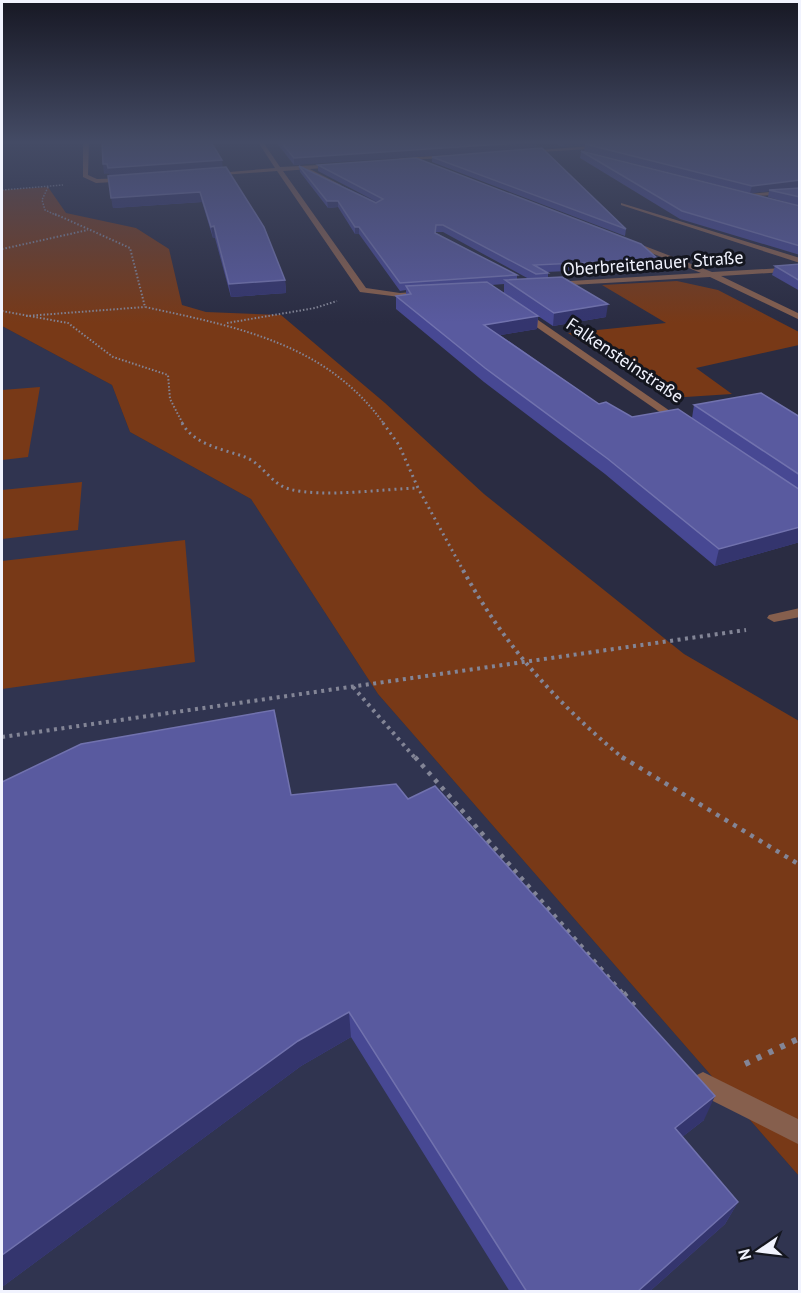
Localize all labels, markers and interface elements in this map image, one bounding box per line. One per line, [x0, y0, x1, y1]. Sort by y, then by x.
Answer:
street label: Oberbreitenauer Straße [562, 245, 744, 281]
street label: Falkensteinstraße [562, 312, 688, 408]
north arrow [729, 1221, 789, 1281]
text: N [733, 1247, 755, 1262]

